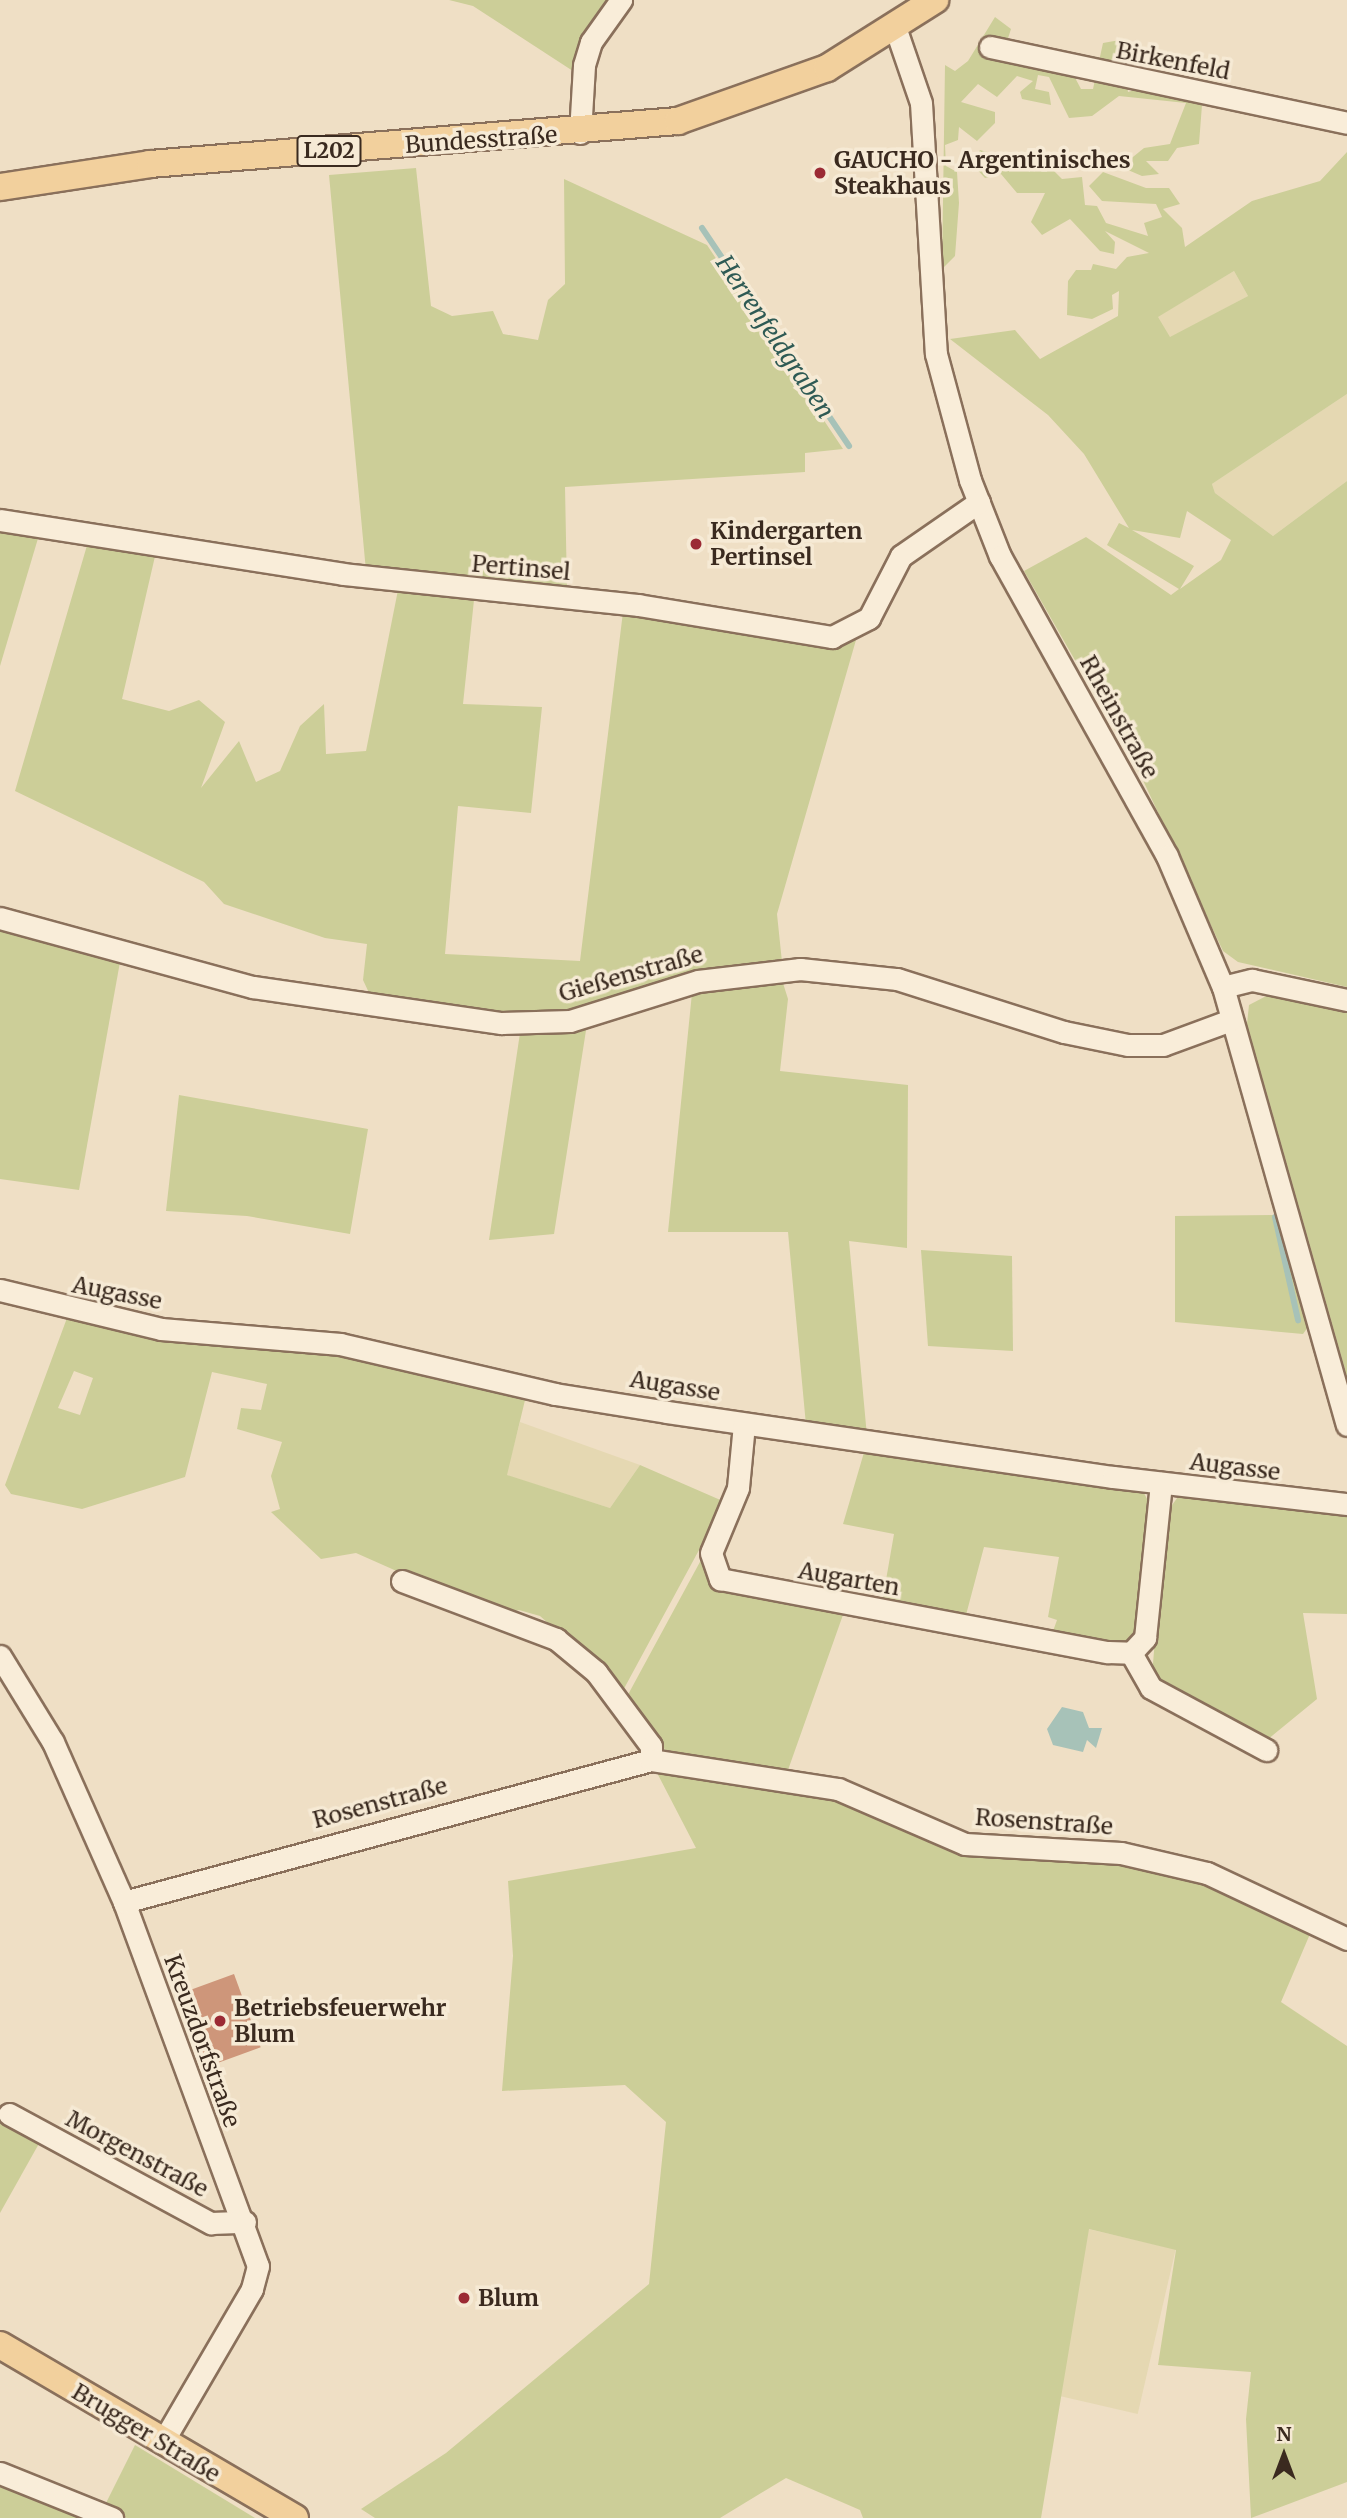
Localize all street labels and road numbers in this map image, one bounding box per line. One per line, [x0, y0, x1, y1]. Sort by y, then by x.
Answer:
street label: Birkenfeld [1114, 36, 1232, 86]
street label: Bundesstraße [404, 121, 558, 159]
road number: L202 [296, 134, 362, 168]
street label: Pertinsel [470, 550, 572, 586]
street label: Rheinstraße [1074, 651, 1164, 783]
street label: Gießenstraße [556, 940, 706, 1008]
street label: Augasse [70, 1271, 164, 1315]
street label: Augasse [628, 1365, 722, 1407]
street label: Augasse [1188, 1448, 1282, 1486]
street label: Augarten [796, 1557, 902, 1601]
street label: Rosenstraße [310, 1772, 450, 1834]
street label: Rosenstraße [974, 1803, 1114, 1841]
street label: Kreuzdorfstraße [158, 1951, 246, 2131]
street label: Morgenstraße [61, 2105, 213, 2203]
street label: Brugger Straße [67, 2378, 225, 2488]

